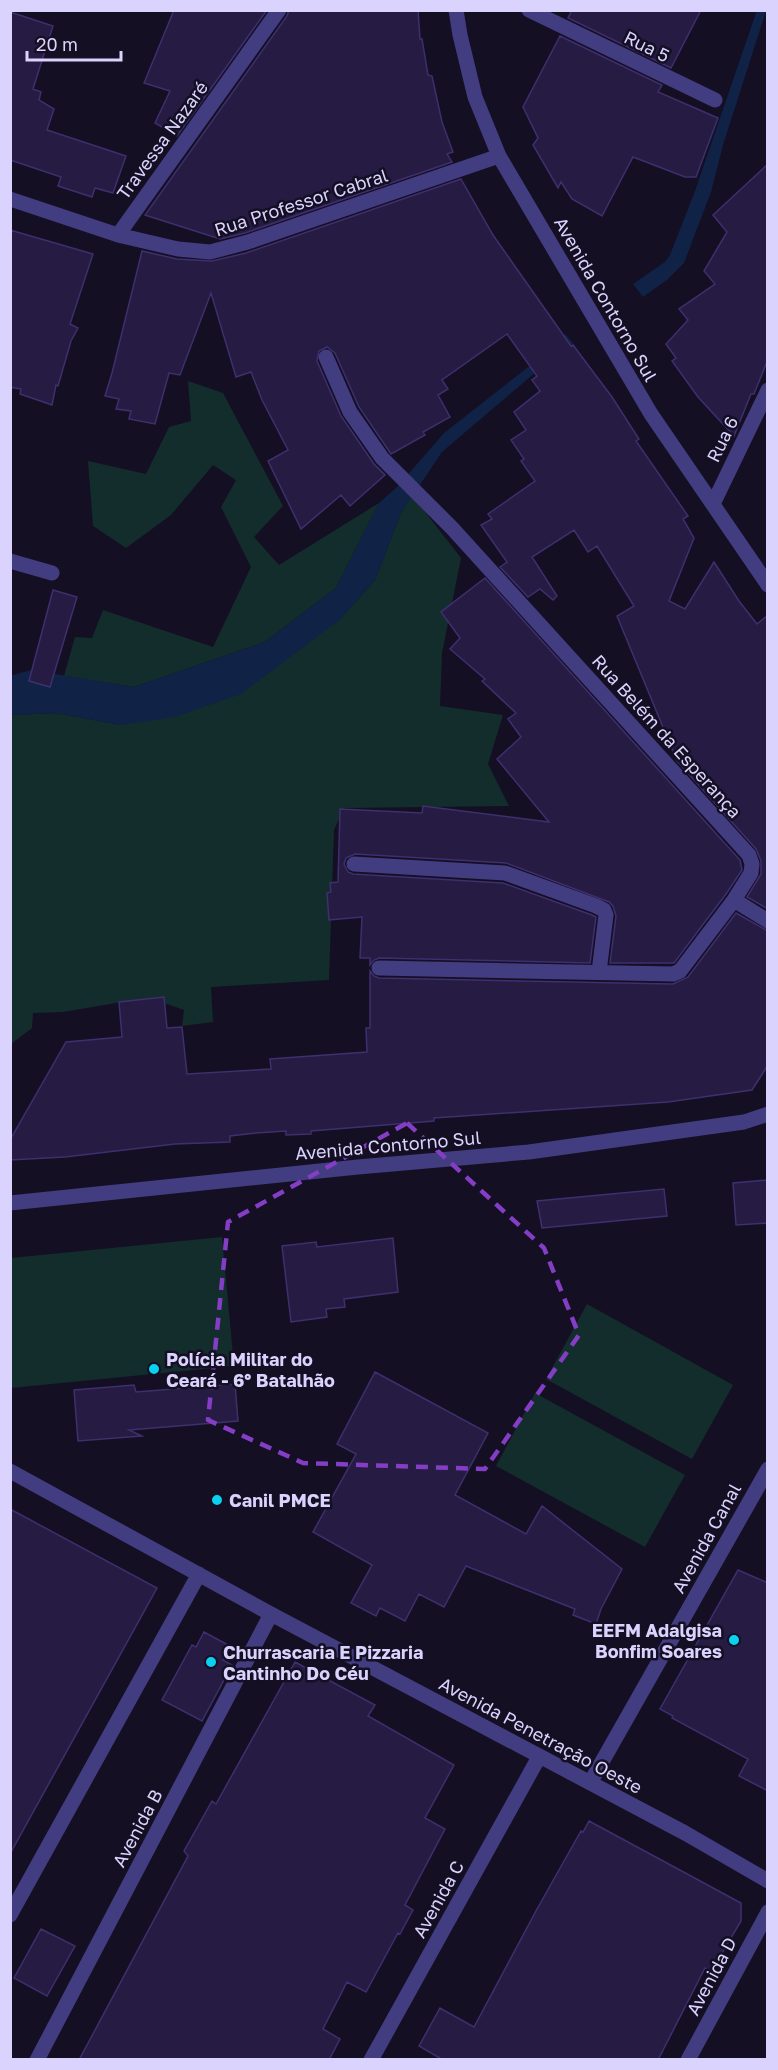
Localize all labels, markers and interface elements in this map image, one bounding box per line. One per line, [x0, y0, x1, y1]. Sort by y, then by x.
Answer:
scale bar [27, 24, 122, 62]
street label: Rua 5 [621, 26, 673, 66]
text: 20 m [36, 33, 78, 55]
street label: Travessa Nazaré [112, 77, 212, 203]
street label: Rua Professor Cabral [211, 163, 391, 240]
street label: Avenida Contorno Sul [550, 213, 662, 385]
street label: Rua 6 [702, 412, 742, 466]
street label: Rua Belém da Esperança [588, 650, 746, 822]
street label: Avenida Contorno Sul [294, 1126, 482, 1164]
place label: Polícia Militar do Ceará - 6° Batalhão [166, 1348, 335, 1391]
marker: Polícia Militar do Ceará - 6° Batalhão [147, 1362, 161, 1376]
street label: Avenida Canal [667, 1479, 745, 1597]
place label: Canil PMCE [229, 1489, 331, 1511]
marker: Canil PMCE [210, 1493, 224, 1507]
place label: EEFM Adalgisa Bonfim Soares [592, 1619, 722, 1662]
marker: EEFM Adalgisa Bonfim Soares [727, 1633, 741, 1647]
place label: Churrascaria E Pizzaria Cantinho Do Céu [223, 1641, 423, 1684]
marker: Churrascaria E Pizzaria Cantinho Do Céu [204, 1655, 218, 1669]
street label: Avenida Penetração Oeste [436, 1672, 646, 1798]
street label: Avenida B [107, 1785, 167, 1871]
street label: Avenida C [408, 1856, 468, 1942]
street label: Avenida D [681, 1933, 741, 2019]

